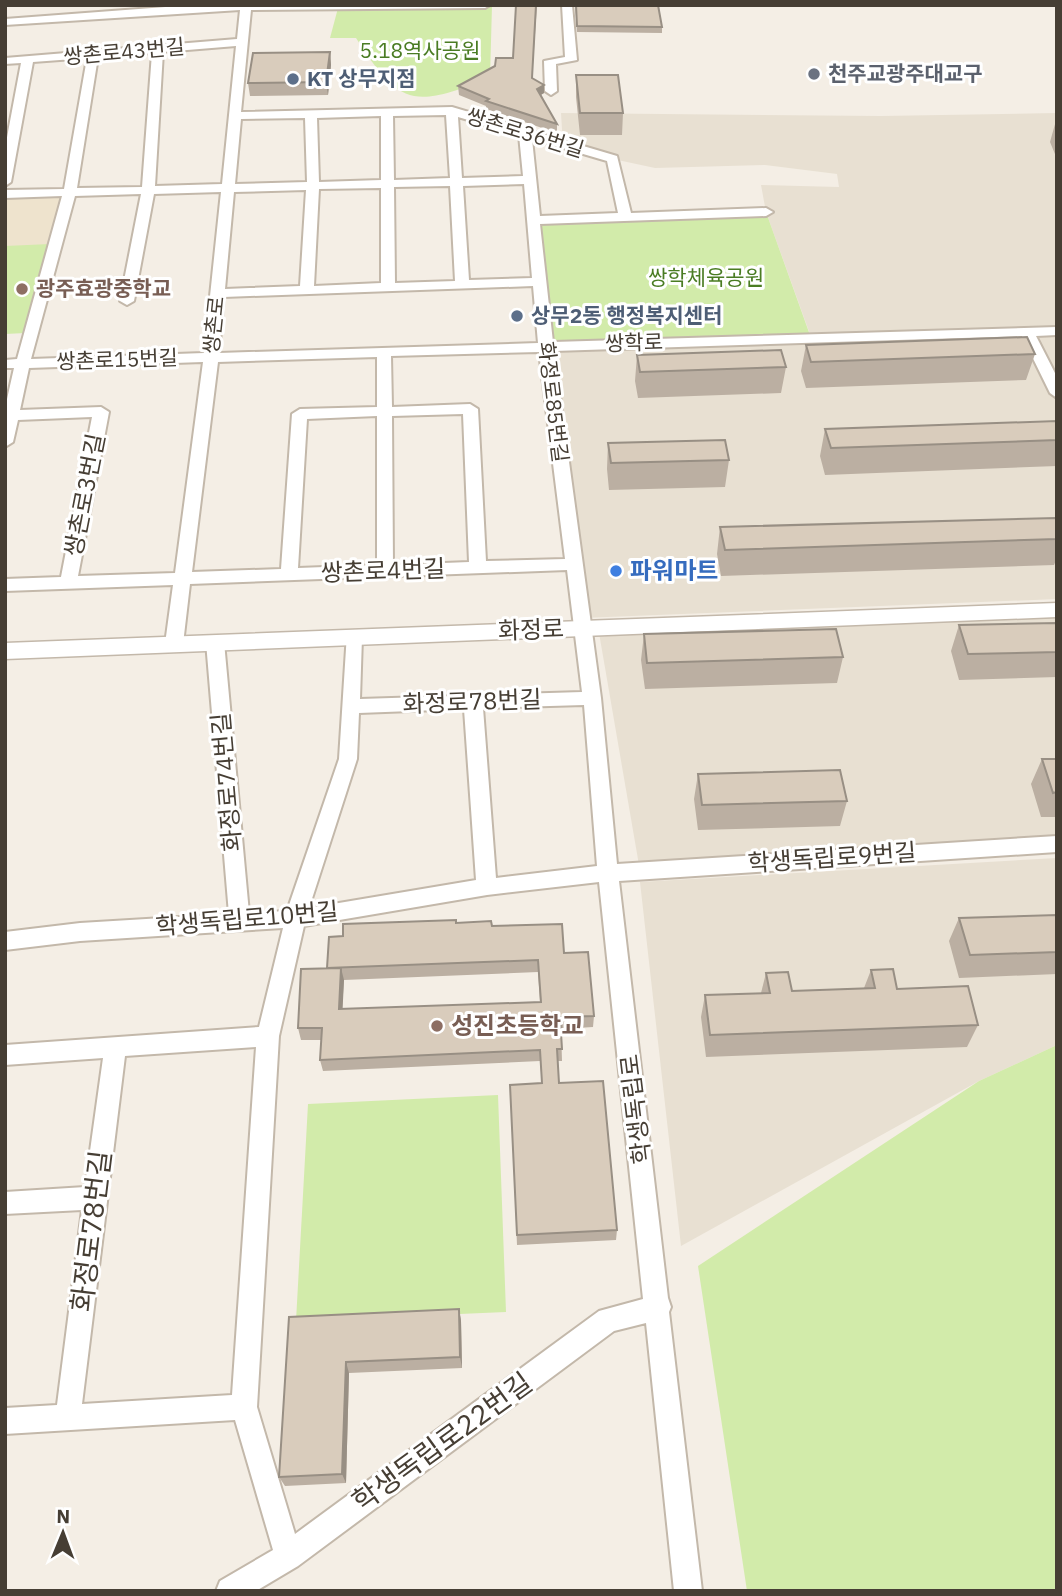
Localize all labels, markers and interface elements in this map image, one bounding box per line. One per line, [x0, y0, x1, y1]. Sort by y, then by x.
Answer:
street label: 쌍촌로43번길 [62, 32, 186, 70]
park label: 5.18역사공원 [360, 36, 480, 64]
place label: 천주교광주대교구 [828, 59, 983, 87]
place label: KT 상무지점 [307, 64, 416, 92]
marker: 천주교광주대교구 [806, 66, 822, 82]
marker: KT 상무지점 [285, 71, 301, 87]
street label: 쌍촌로36번길 [463, 101, 588, 163]
park label: 쌍학체육공원 [648, 263, 764, 291]
place label: 광주효광중학교 [36, 274, 171, 302]
marker: 광주효광중학교 [14, 281, 30, 297]
street label: 쌍촌로 [196, 295, 230, 355]
place label: 상무2동 행정복지센터 [531, 301, 722, 329]
marker: 상무2동 행정복지센터 [509, 308, 525, 324]
street label: 쌍학로 [605, 327, 663, 357]
street label: 화정로85번길 [533, 340, 575, 464]
street label: 쌍촌로15번길 [56, 343, 178, 375]
street label: 쌍촌로3번길 [56, 430, 112, 559]
street label: 쌍촌로4번길 [320, 552, 446, 588]
place label: 파워마트 [630, 554, 718, 586]
marker: 파워마트 [608, 563, 624, 579]
street label: 화정로 [497, 612, 565, 646]
street label: 화정로78번길 [402, 683, 542, 719]
street label: 화정로74번길 [204, 711, 248, 853]
street label: 학생독립로9번길 [747, 835, 917, 879]
street label: 학생독립로10번길 [154, 894, 340, 942]
place label: 성진초등학교 [451, 1009, 583, 1041]
marker: 성진초등학교 [429, 1018, 445, 1034]
street label: 학생독립로 [612, 1052, 658, 1166]
street label: 화정로78번길 [62, 1148, 119, 1314]
street label: 학생독립로22번길 [344, 1364, 539, 1519]
north arrow [28, 1498, 98, 1568]
text: N [56, 1504, 70, 1528]

